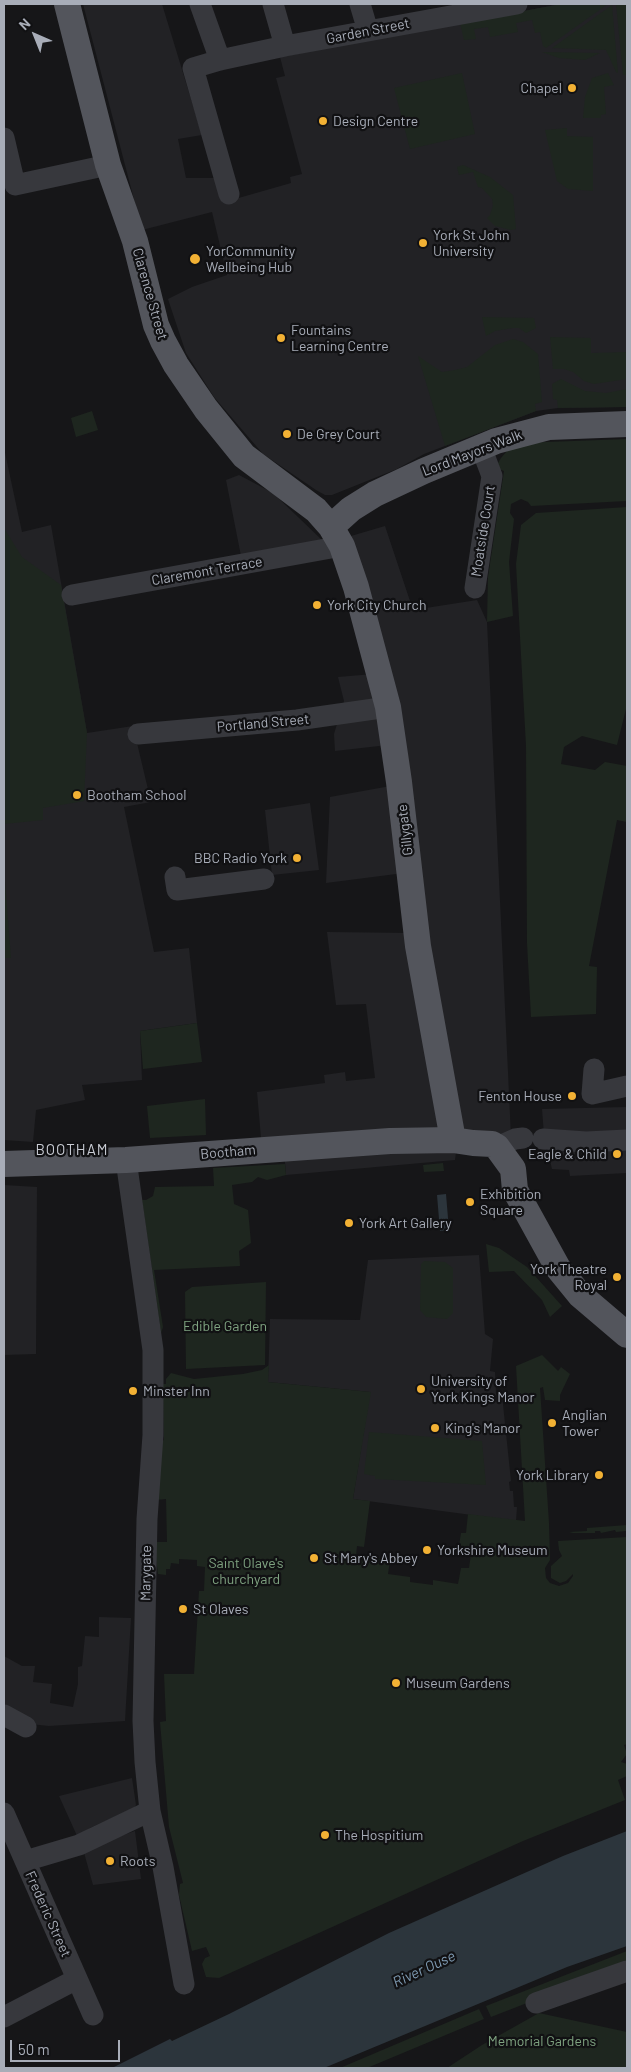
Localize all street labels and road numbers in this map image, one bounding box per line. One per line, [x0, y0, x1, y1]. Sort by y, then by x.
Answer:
street label: Garden Street [325, 15, 411, 47]
street label: Clarence Street [129, 246, 171, 342]
street label: Lord Mayors Walk [420, 426, 524, 480]
street label: Moatside Court [468, 484, 498, 578]
street label: Claremont Terrace [150, 553, 264, 589]
street label: Portland Street [216, 711, 310, 735]
street label: Gillygate [394, 803, 416, 857]
street label: Bootham [200, 1141, 256, 1163]
street label: Marygate [137, 1545, 155, 1601]
street label: Frederic Street [22, 1868, 74, 1960]

